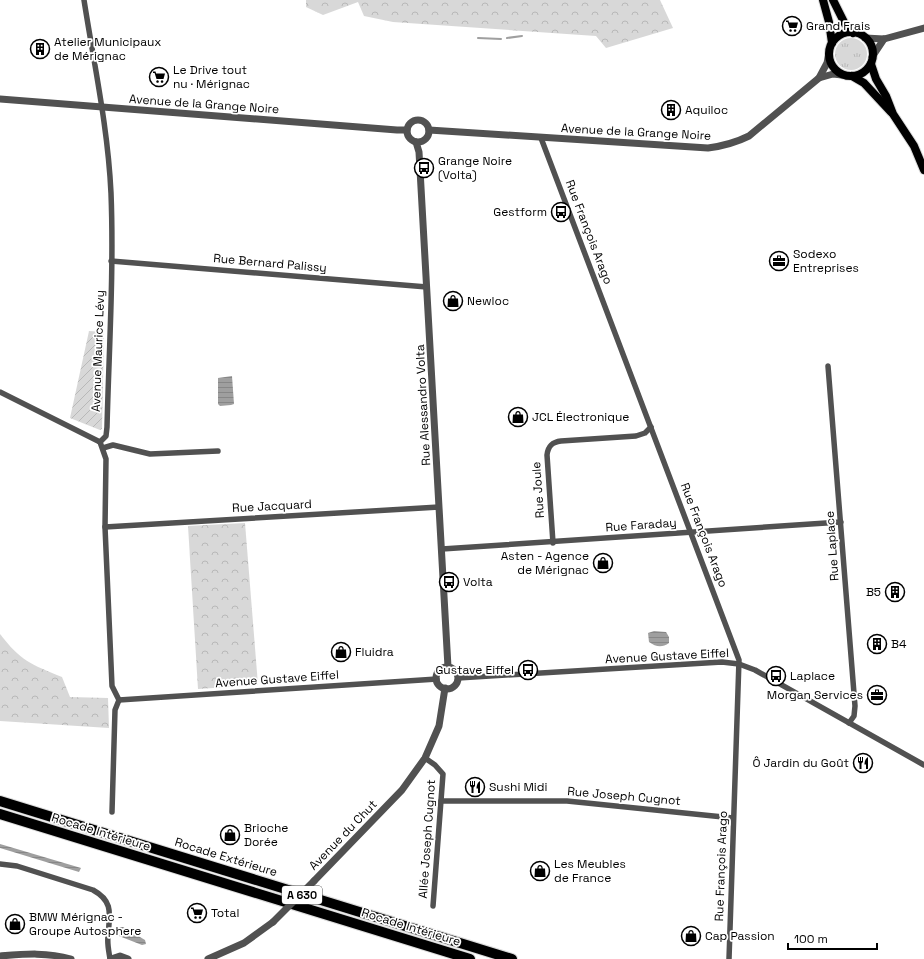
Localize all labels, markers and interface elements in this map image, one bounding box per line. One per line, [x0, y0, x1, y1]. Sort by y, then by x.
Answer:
supermarket icon: Grand Frais [781, 15, 803, 37]
place label: Grand Frais [806, 18, 870, 34]
place label: Atelier Municipaux de Mérignac [54, 34, 161, 64]
building icon: Atelier Municipaux de Mérignac [29, 38, 51, 60]
place label: Le Drive tout nu · Mérignac [173, 62, 250, 92]
supermarket icon: Le Drive tout nu · Mérignac [148, 66, 170, 88]
street label: Avenue de la Grange Noire [128, 91, 280, 117]
building icon: Aquiloc [660, 99, 682, 121]
place label: Aquiloc [685, 102, 728, 118]
street label: Avenue de la Grange Noire [560, 120, 712, 144]
place label: Grange Noire (Volta) [438, 153, 512, 183]
bus stop icon: Grange Noire (Volta) [413, 157, 435, 179]
street label: Rue François Arago [562, 177, 616, 287]
bus stop icon: Gestform [550, 201, 572, 223]
place label: Gestform [493, 204, 547, 220]
place label: Sodexo Entreprises [793, 246, 859, 276]
street label: Rue Bernard Palissy [213, 250, 327, 276]
office icon: Sodexo Entreprises [768, 250, 790, 272]
street label: Avenue Maurice Lévy [88, 290, 108, 412]
shop icon: Newloc [442, 290, 464, 312]
place label: Newloc [467, 293, 509, 309]
street label: Rue Alessandro Volta [412, 344, 434, 466]
shop icon: JCL Électronique [507, 406, 529, 428]
place label: JCL Électronique [532, 409, 629, 425]
street label: Rue Joule [528, 461, 548, 519]
street label: Rue François Arago [677, 480, 731, 590]
street label: Rue Jacquard [232, 496, 312, 516]
street label: Rue Laplace [822, 510, 842, 582]
street label: Rue Faraday [605, 515, 677, 535]
place label: Asten - Agence de Mérignac [501, 548, 589, 578]
shop icon: Asten - Agence de Mérignac [592, 552, 614, 574]
bus stop icon: Volta [438, 571, 460, 593]
place label: Volta [463, 574, 493, 590]
building icon: B5 [884, 581, 906, 603]
place label: B5 [866, 584, 881, 600]
building icon: B4 [866, 633, 888, 655]
place label: B4 [891, 636, 907, 652]
shop icon: Fluidra [330, 641, 352, 663]
place label: Fluidra [355, 644, 394, 660]
street label: Avenue Gustave Eiffel [605, 645, 729, 667]
bus stop icon: Gustave Eiffel [517, 659, 539, 681]
place label: Gustave Eiffel [435, 662, 514, 678]
bus stop icon: Laplace [765, 665, 787, 687]
street label: Avenue Gustave Eiffel [215, 667, 339, 691]
place label: Laplace [790, 668, 835, 684]
office icon: Morgan Services [866, 684, 888, 706]
place label: Morgan Services [767, 687, 863, 703]
restaurant icon: Ô Jardin du Goût [852, 752, 874, 774]
place label: Ô Jardin du Goût [752, 755, 849, 771]
restaurant icon: Sushi Midi [464, 776, 486, 798]
street label: Allée Joseph Cugnot [415, 779, 439, 899]
place label: Sushi Midi [489, 779, 547, 795]
street label: Rue Joseph Cugnot [567, 783, 681, 809]
street label: Avenue du Chut [305, 797, 381, 873]
street label: Rocade Intérieure [50, 809, 152, 855]
street label: Rue François Arago [711, 810, 731, 922]
place label: Brioche Dorée [244, 820, 288, 850]
shop icon: Brioche Dorée [219, 824, 241, 846]
street label: Rocade Extérieure [173, 834, 279, 880]
place label: Les Meubles de France [554, 856, 626, 886]
shop icon: Les Meubles de France [529, 860, 551, 882]
road number: A 630 [282, 886, 322, 904]
supermarket icon: Total [186, 902, 208, 924]
street label: Rocade Intérieure [360, 904, 462, 950]
place label: Total [211, 905, 239, 921]
place label: BMW Mérignac - Groupe Autosphere [29, 909, 141, 939]
shop icon: BMW Mérignac - Groupe Autosphere [4, 913, 26, 935]
shop icon: Cap Passion [680, 925, 702, 947]
scale bar [788, 925, 877, 951]
place label: Cap Passion [705, 928, 775, 944]
text: 100 m [794, 931, 828, 947]

